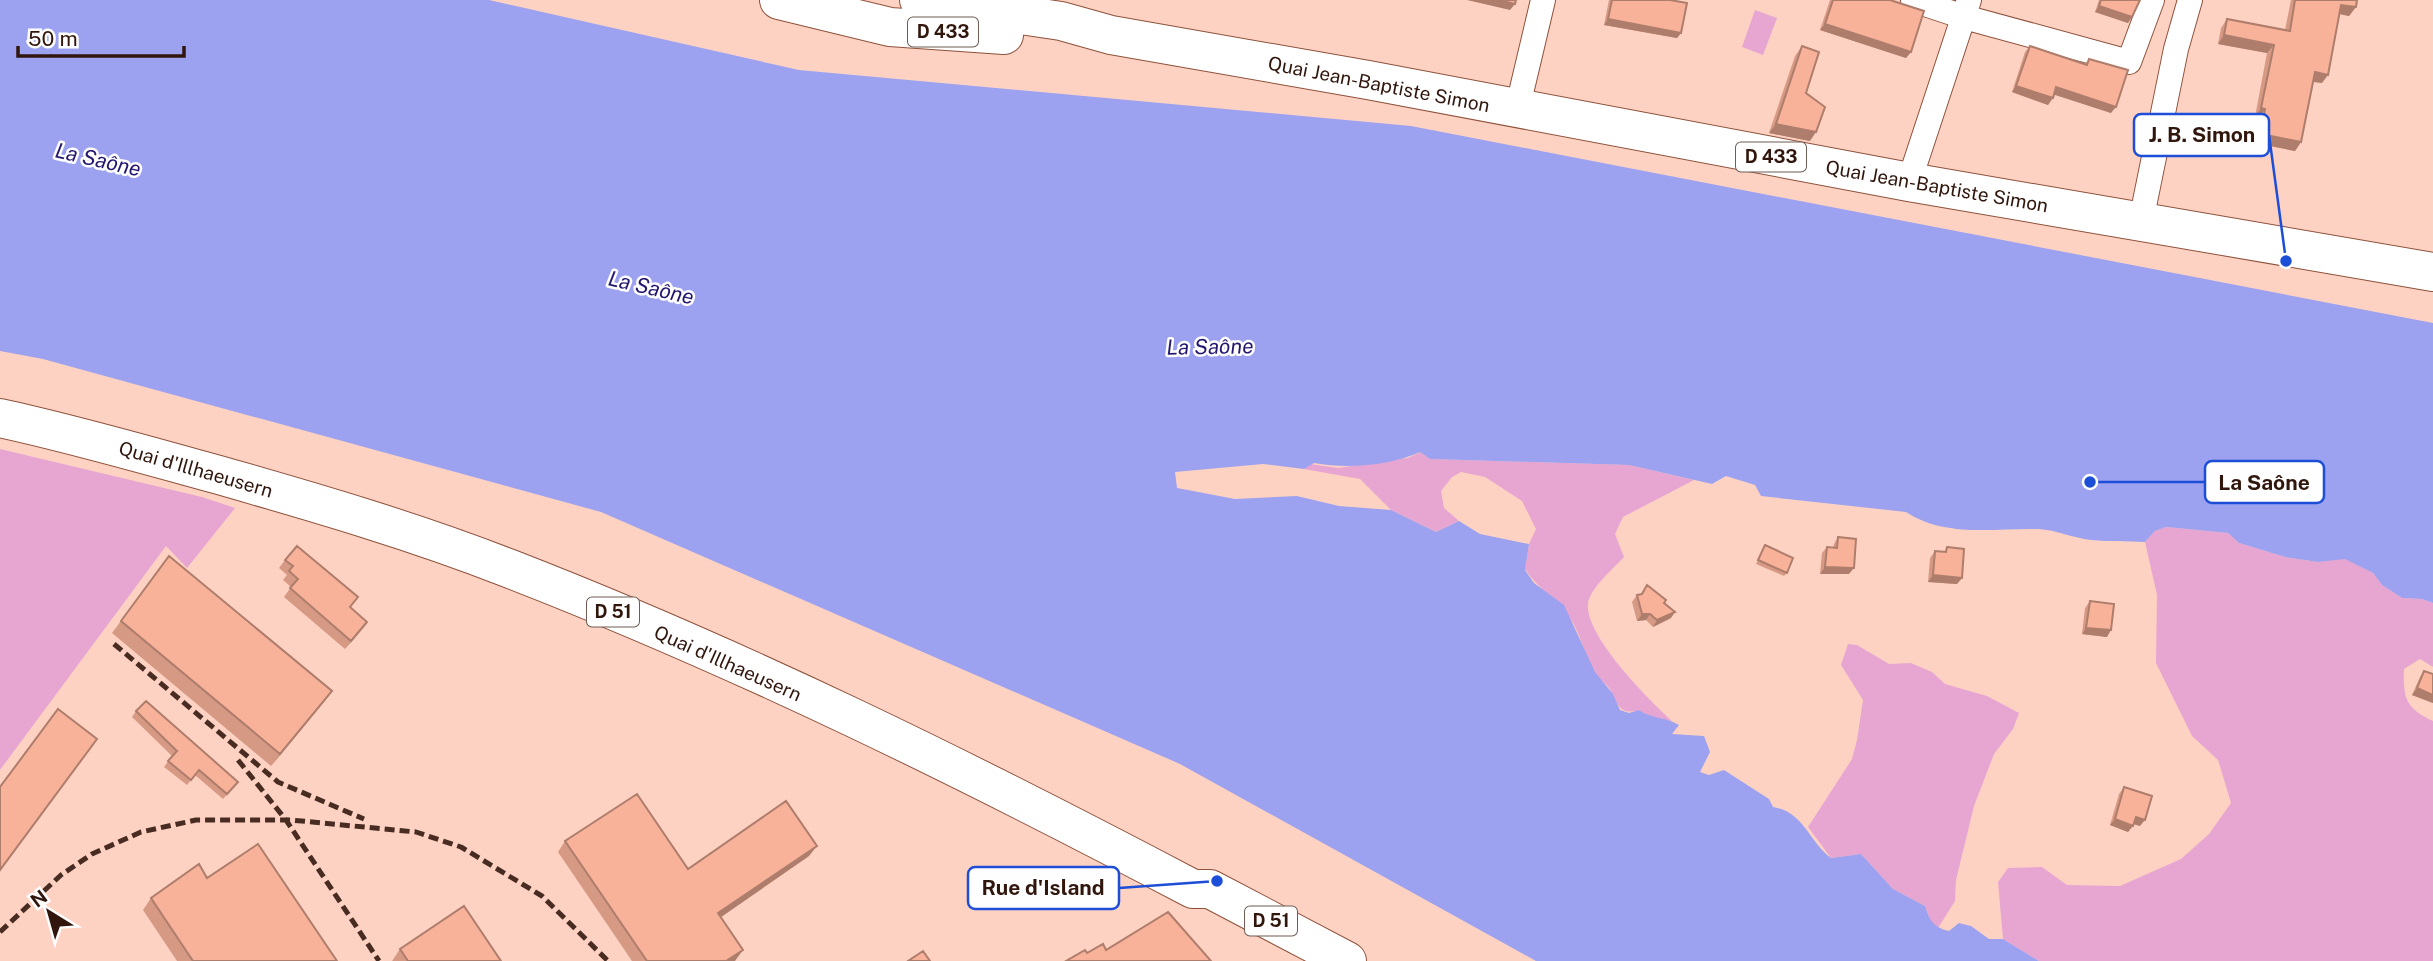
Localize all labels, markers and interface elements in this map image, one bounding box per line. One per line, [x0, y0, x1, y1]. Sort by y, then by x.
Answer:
scale bar [18, 14, 184, 58]
road number: D 433 [908, 17, 978, 46]
text: 50 m [28, 26, 78, 51]
street label: Quai Jean-Baptiste Simon [1266, 52, 1492, 116]
callout: J. B. Simon [2134, 114, 2269, 156]
text: J. B. Simon [2149, 122, 2255, 147]
water label: La Saône [53, 138, 143, 181]
road number: D 433 [1736, 142, 1806, 172]
street label: Quai Jean-Baptiste Simon [1824, 156, 2050, 216]
water label: La Saône [606, 266, 696, 309]
water label: La Saône [1166, 333, 1254, 360]
street label: Quai d'Illhaeusern [116, 436, 276, 502]
callout: La Saône [2205, 461, 2324, 503]
text: La Saône [2218, 470, 2310, 495]
road number: D 51 [587, 598, 639, 626]
street label: Quai d'Illhaeusern [651, 621, 805, 705]
callout: Rue d'Island [968, 867, 1119, 909]
text: Rue d'Island [981, 875, 1105, 900]
north arrow [14, 877, 84, 947]
text: N [26, 885, 51, 912]
road number: D 51 [1245, 906, 1297, 936]

